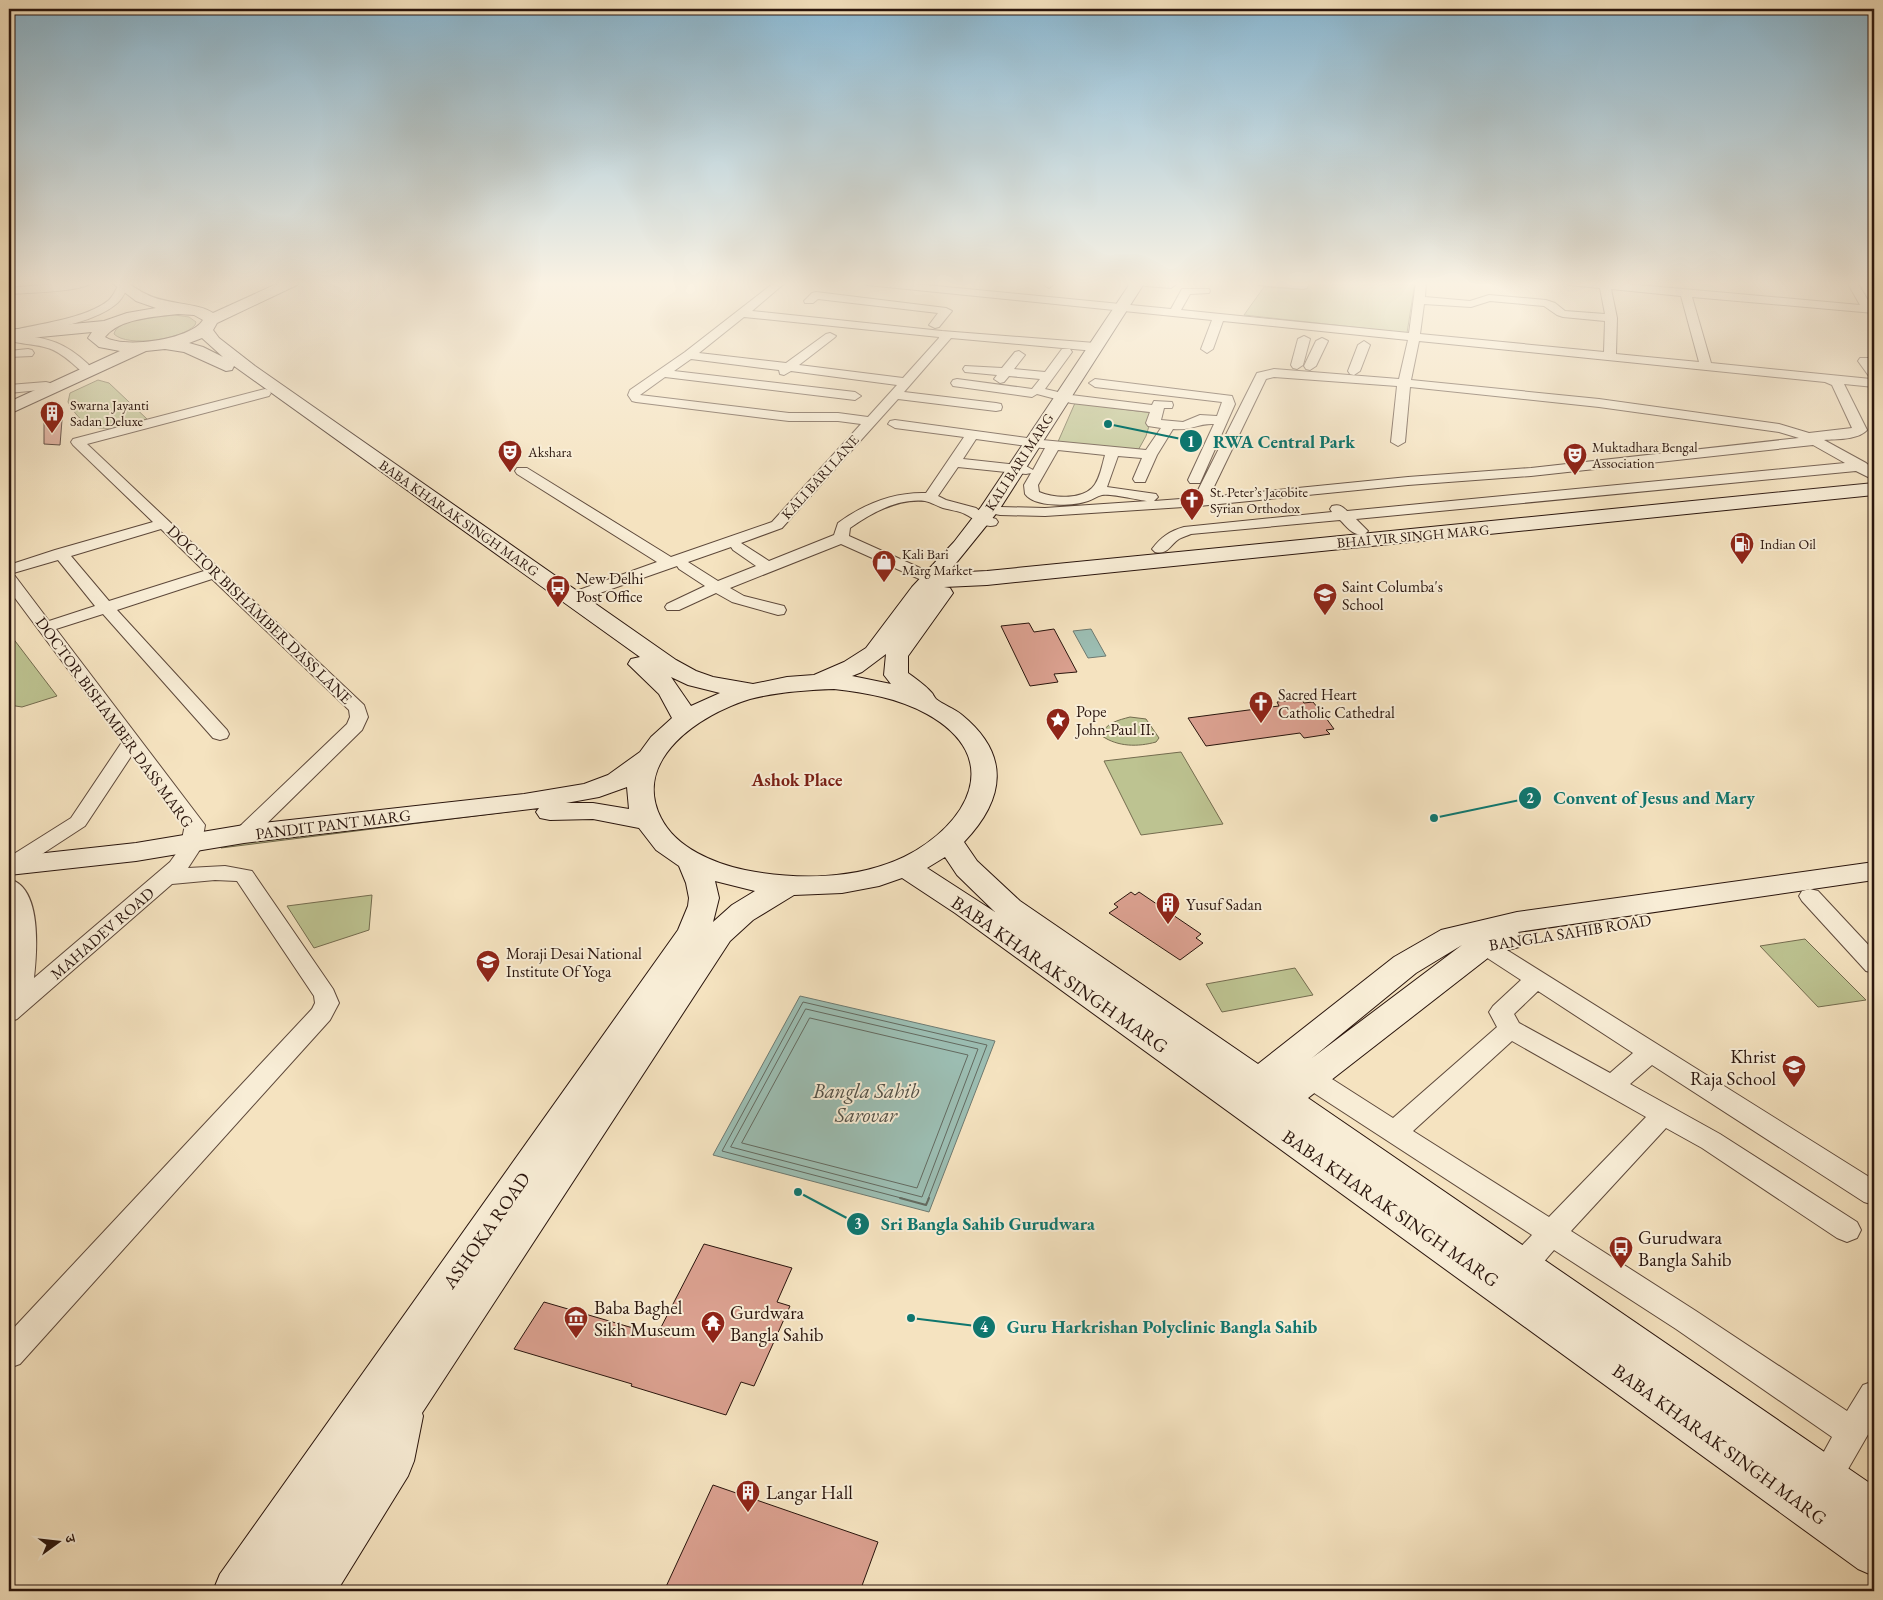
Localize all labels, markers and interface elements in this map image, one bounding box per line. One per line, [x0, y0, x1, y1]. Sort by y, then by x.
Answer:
place label: Swarna Jayanti Sadan Deluxe [70, 396, 149, 430]
building icon: Swarna Jayanti Sadan Deluxe [39, 400, 65, 434]
street label: KALI BARI MARG [981, 410, 1057, 514]
callout: RWA Central Park [1178, 425, 1365, 458]
text: RWA Central Park [1213, 430, 1356, 453]
street label: KALI BARI LANE [777, 431, 863, 523]
text: 1 [1187, 432, 1195, 451]
place label: Muktadhara Bengal Association [1591, 438, 1698, 472]
theatre icon: Akshara [497, 439, 523, 473]
theatre icon: Muktadhara Bengal Association [1562, 442, 1588, 476]
place label: Akshara [527, 443, 572, 461]
street label: BABA KHARAK SINGH MARG [376, 456, 542, 580]
place label: St. Peter’s Jacobite Syrian Orthodox [1210, 483, 1308, 517]
church icon: St. Peter’s Jacobite Syrian Orthodox [1179, 487, 1205, 521]
street label: DOCTOR BISHAMBER DASS LANE [163, 520, 357, 709]
street label: BHAI VIR SINGH MARG [1336, 520, 1490, 552]
fuel station icon: Indian Oil [1729, 531, 1755, 565]
place label: Indian Oil [1760, 535, 1817, 553]
place label: Kali Bari Marg Market [902, 545, 973, 579]
shop icon: Kali Bari Marg Market [871, 549, 897, 583]
place label: New Delhi Post Office [576, 568, 643, 607]
bus stop icon: New Delhi Post Office [545, 574, 571, 608]
place label: Saint Columba's School [1342, 576, 1443, 615]
school or university icon: Saint Columba's School [1312, 582, 1338, 616]
street label: DOCTOR BISHAMBER DASS MARG [31, 613, 198, 832]
place label: Sacred Heart Catholic Cathedral [1278, 684, 1395, 723]
church icon: Sacred Heart Catholic Cathedral [1248, 690, 1274, 724]
place label: Pope John-Paul II. [1074, 701, 1155, 740]
place icon: Pope John-Paul II. [1045, 707, 1071, 741]
district label: Ashok Place [750, 768, 843, 791]
callout: Convent of Jesus and Mary [1518, 781, 1764, 814]
text: Convent of Jesus and Mary [1553, 786, 1755, 809]
text: 2 [1526, 788, 1534, 807]
street label: PANDIT PANT MARG [254, 805, 412, 844]
street label: MAHADEV ROAD [46, 883, 159, 984]
street label: BABA KHARAK SINGH MARG [946, 890, 1173, 1059]
building icon: Yusuf Sadan [1155, 891, 1181, 925]
place label: Yusuf Sadan [1186, 894, 1263, 915]
street label: BANGLA SAHIB ROAD [1487, 909, 1653, 956]
place label: Moraji Desai National Institute Of Yoga [506, 943, 642, 982]
school or university icon: Moraji Desai National Institute Of Yoga [475, 949, 501, 983]
place label: Khrist Raja School [1690, 1044, 1776, 1091]
school or university icon: Khrist Raja School [1781, 1054, 1807, 1088]
water label: Bangla Sahib Sarovar [812, 1077, 920, 1128]
street label: BABA KHARAK SINGH MARG [1277, 1124, 1504, 1293]
street label: ASHOKA ROAD [436, 1167, 536, 1294]
callout: Sri Bangla Sahib Gurudwara [846, 1207, 1105, 1240]
text: Sri Bangla Sahib Gurudwara [881, 1212, 1095, 1235]
text: 3 [854, 1214, 862, 1233]
place label: Gurudwara Bangla Sahib [1638, 1225, 1732, 1272]
bus stop icon: Gurudwara Bangla Sahib [1608, 1235, 1634, 1269]
place label: Baba Baghel Sikh Museum [594, 1295, 696, 1342]
place label: Gurdwara Bangla Sahib [730, 1300, 824, 1347]
museum icon: Baba Baghel Sikh Museum [563, 1305, 589, 1339]
temple icon: Gurdwara Bangla Sahib [700, 1310, 726, 1344]
callout: Guru Harkrishan Polyclinic Bangla Sahib [972, 1311, 1327, 1344]
text: Guru Harkrishan Polyclinic Bangla Sahib [1007, 1315, 1318, 1338]
text: 4 [980, 1317, 989, 1336]
street label: BABA KHARAK SINGH MARG [1608, 1358, 1832, 1531]
building icon: Langar Hall [735, 1479, 761, 1513]
place label: Langar Hall [766, 1480, 853, 1505]
north arrow [32, 1518, 82, 1568]
text: उ [61, 1532, 80, 1545]

